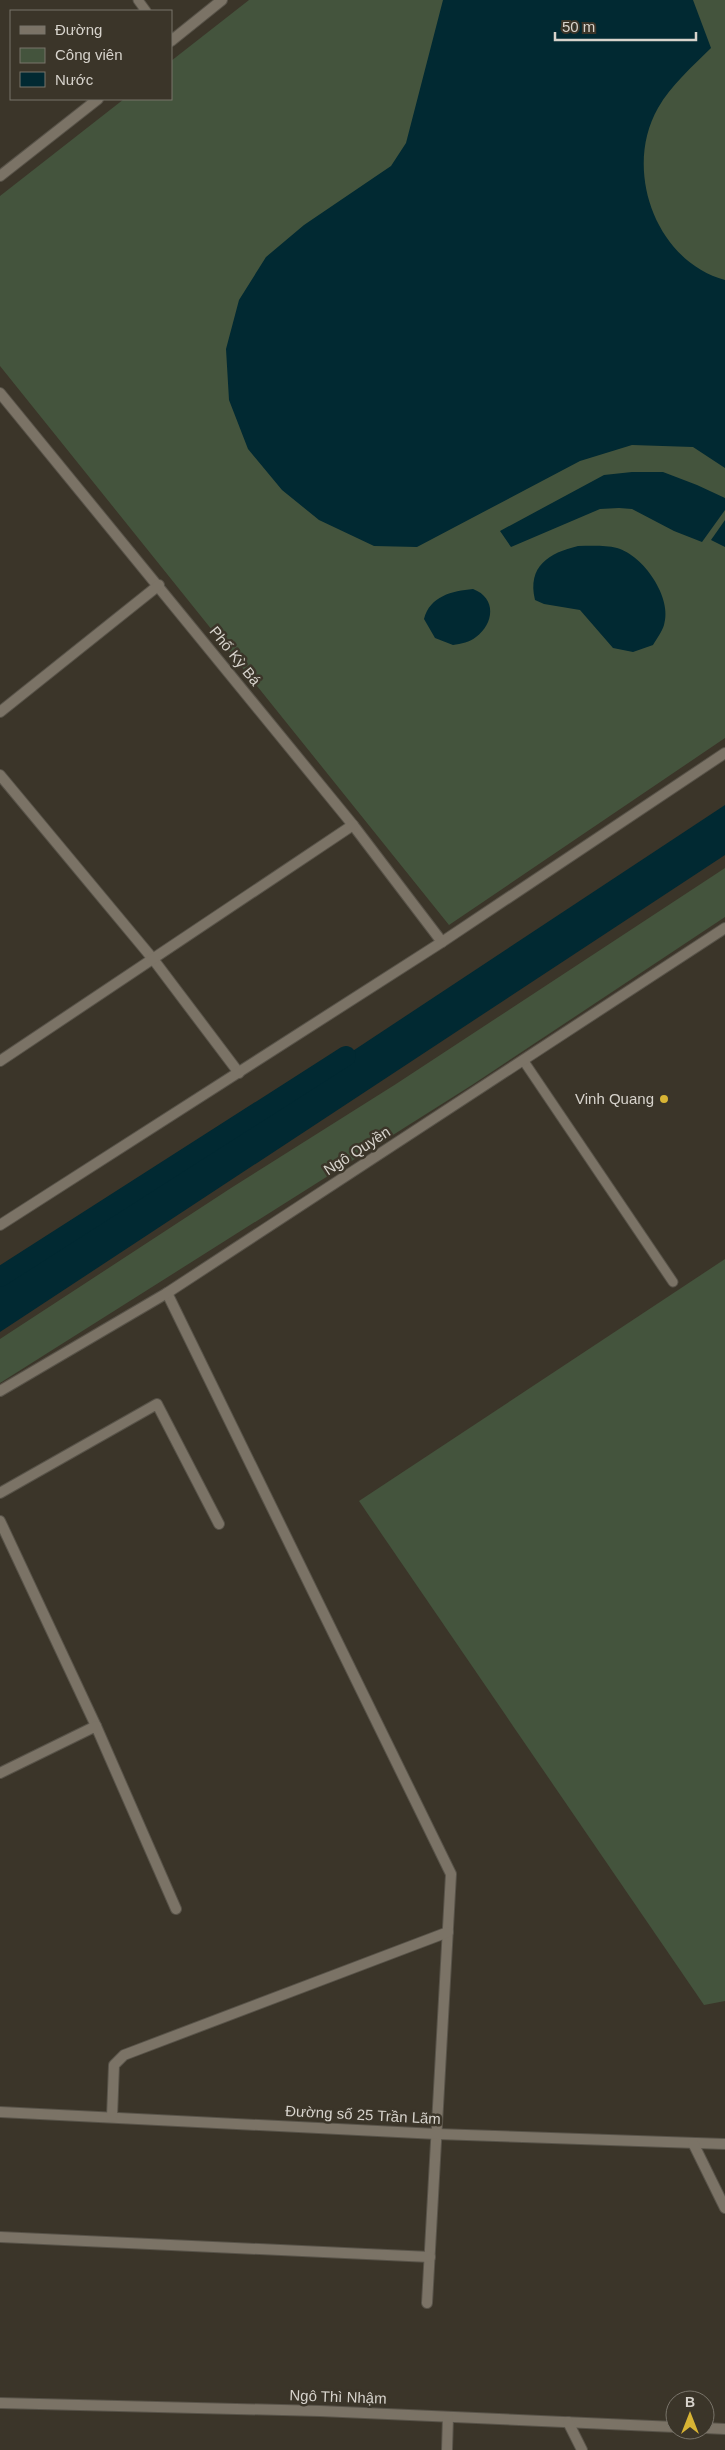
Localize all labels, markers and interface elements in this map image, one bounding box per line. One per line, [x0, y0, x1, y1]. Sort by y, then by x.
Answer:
legend [10, 10, 172, 100]
scale bar [555, 10, 696, 42]
text: 50 m [562, 18, 595, 35]
text: Đường [55, 21, 102, 38]
text: Công viên [55, 46, 123, 63]
text: Nước [55, 71, 94, 88]
street label: Phố Kỳ Bá [206, 623, 265, 689]
place label: Vinh Quang [575, 1090, 654, 1107]
marker: Vinh Quang [658, 1093, 670, 1105]
street label: Ngô Quyền [320, 1123, 393, 1178]
street label: Đường số 25 Trần Lãm [285, 2102, 441, 2127]
street label: Ngô Thì Nhậm [289, 2386, 387, 2407]
north arrow [665, 2390, 715, 2440]
text: B [685, 2394, 695, 2410]

